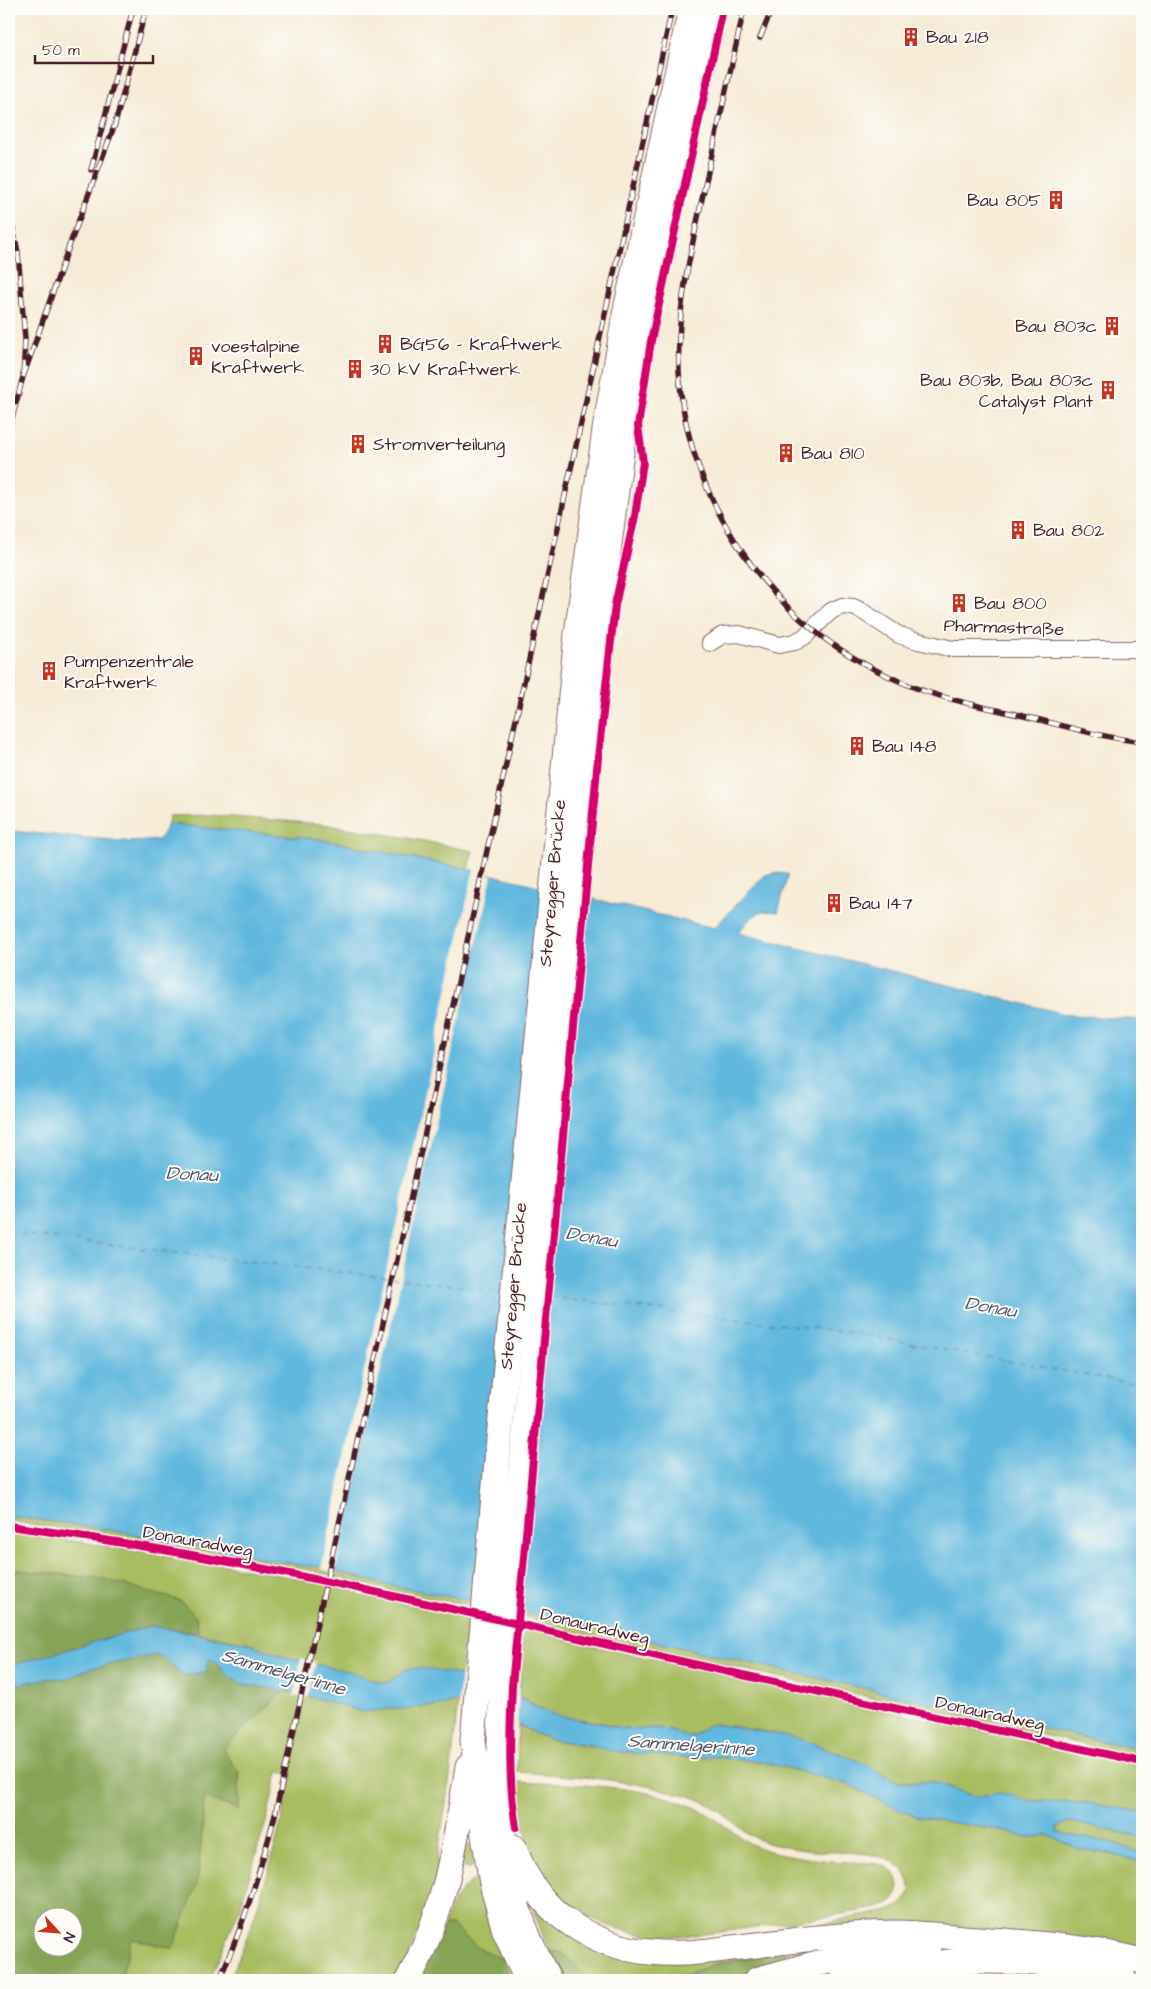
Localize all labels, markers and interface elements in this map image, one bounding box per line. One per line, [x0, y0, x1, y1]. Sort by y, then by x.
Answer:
place label: Bau 218 [926, 25, 989, 50]
building icon: Bau 218 [900, 26, 922, 48]
scale bar [35, 32, 152, 64]
text: 50 m [42, 40, 80, 61]
place label: Bau 805 [967, 188, 1041, 213]
building icon: Bau 805 [1045, 189, 1067, 211]
place label: Bau 803c [1015, 314, 1097, 339]
building icon: Bau 803c [1101, 315, 1123, 337]
place label: BG56 - Kraftwerk [400, 332, 563, 357]
building icon: BG56 - Kraftwerk [374, 333, 396, 355]
place label: voestalpine Kraftwerk [211, 334, 304, 380]
building icon: voestalpine Kraftwerk [185, 345, 207, 367]
place label: 30 kV Kraftwerk [370, 357, 521, 382]
building icon: 30 kV Kraftwerk [344, 358, 366, 380]
place label: Bau 803b, Bau 803c Catalyst Plant [920, 368, 1094, 415]
building icon: Bau 803b, Bau 803c Catalyst Plant [1097, 379, 1119, 401]
place label: Stromverteilung [373, 432, 505, 458]
building icon: Stromverteilung [347, 433, 369, 455]
place label: Bau 810 [801, 441, 865, 466]
building icon: Bau 810 [775, 442, 797, 464]
place label: Bau 802 [1033, 518, 1105, 543]
building icon: Bau 802 [1007, 519, 1029, 541]
place label: Bau 800 [974, 591, 1047, 616]
building icon: Bau 800 [948, 592, 970, 614]
street label: Pharmastraße [943, 613, 1065, 642]
place label: Pumpenzentrale Kraftwerk [64, 649, 194, 695]
building icon: Pumpenzentrale Kraftwerk [38, 660, 60, 682]
place label: Bau 148 [872, 734, 937, 759]
building icon: Bau 148 [846, 735, 868, 757]
street label: Steyregger Brücke [533, 798, 573, 968]
place label: Bau 147 [849, 891, 913, 916]
building icon: Bau 147 [823, 892, 845, 914]
water label: Donau [165, 1160, 220, 1189]
street label: Steyregger Brücke [494, 1201, 534, 1371]
water label: Donau [564, 1220, 621, 1256]
water label: Donau [963, 1290, 1020, 1326]
street label: Donauradweg [141, 1520, 255, 1564]
street label: Donauradweg [538, 1602, 652, 1652]
water label: Sammelgerinne [219, 1642, 350, 1703]
street label: Donauradweg [933, 1690, 1047, 1738]
water label: Sammelgerinne [626, 1728, 757, 1764]
north arrow [32, 1906, 82, 1956]
text: N [58, 1929, 80, 1946]

